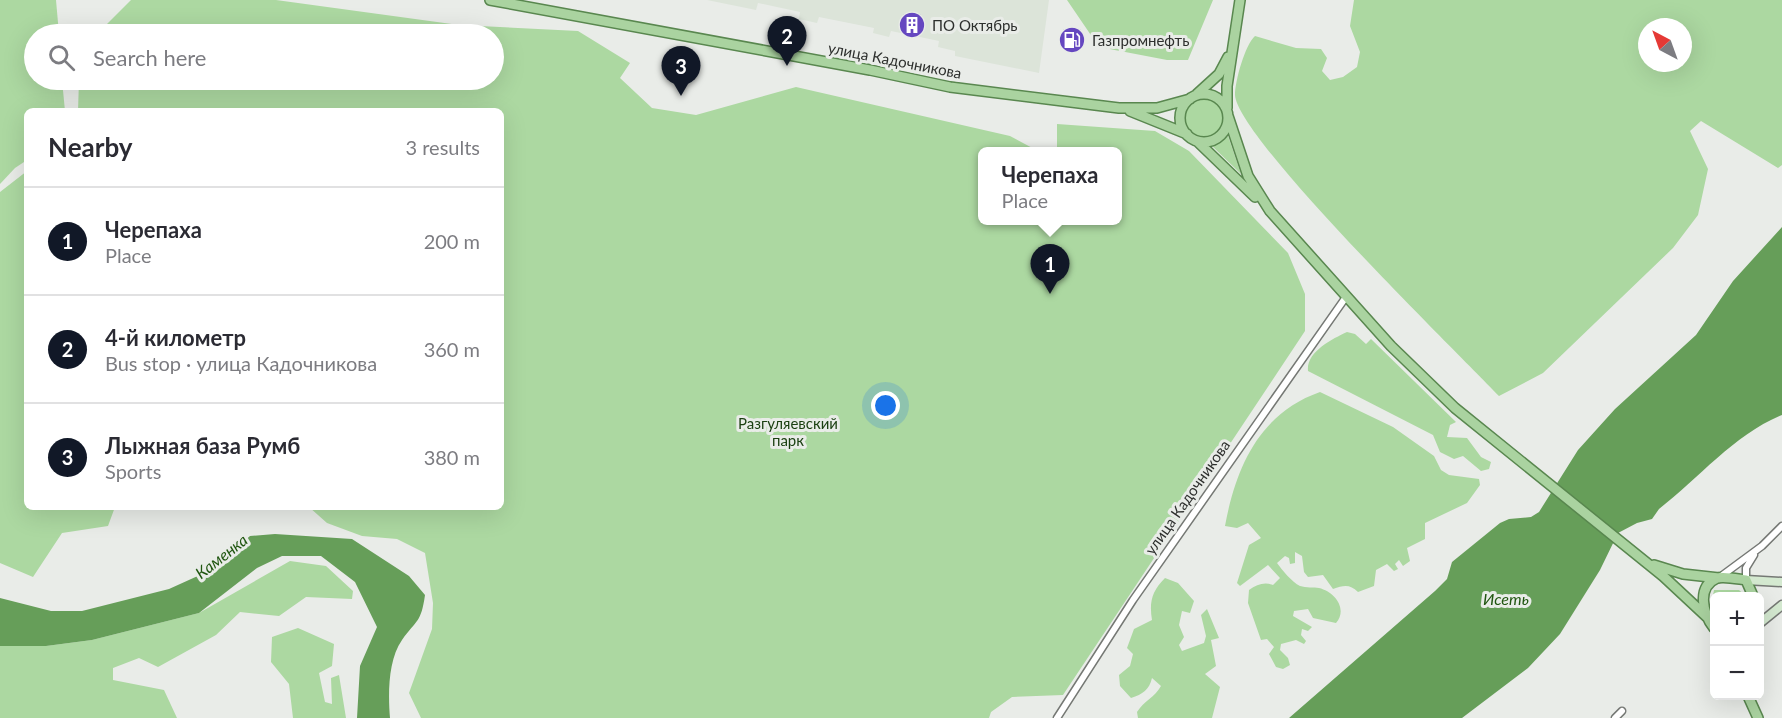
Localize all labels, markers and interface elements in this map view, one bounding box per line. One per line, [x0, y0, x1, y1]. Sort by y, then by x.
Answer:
building icon: ПО Октябрь [897, 10, 927, 40]
pin: 2 [768, 16, 806, 66]
place label: ПО Октябрь [932, 16, 1018, 34]
north arrow [1638, 18, 1692, 72]
search box [24, 24, 504, 90]
fuel station icon: Газпромнефть [1057, 25, 1087, 55]
place label: Газпромнефть [1092, 31, 1189, 49]
street label: улица Кадочникова [827, 38, 963, 82]
icon: search [45, 41, 78, 74]
text: Search here [93, 44, 206, 71]
pin: 3 [662, 46, 700, 96]
text: Nearby [48, 131, 133, 163]
text: 3 results [405, 135, 480, 159]
popup [978, 147, 1122, 225]
text: Черепаха [1002, 161, 1098, 188]
text: Place [1002, 188, 1048, 212]
text: Черепаха [105, 216, 202, 243]
text: 1 [62, 229, 73, 253]
text: 200 m [424, 229, 480, 253]
text: Place [105, 243, 152, 267]
pin: 1 [1030, 244, 1070, 294]
text: 4-й километр [105, 324, 246, 351]
text: 2 [62, 337, 73, 361]
text: 360 m [424, 337, 480, 361]
text: Bus stop · улица Кадочникова [105, 351, 377, 375]
your location [871, 391, 900, 420]
park label: Разгуляевский парк [738, 414, 838, 449]
text: Лыжная база Румб [105, 432, 300, 459]
street label: улица Кадочникова [1141, 436, 1233, 558]
text: 3 [62, 445, 73, 469]
text: 380 m [424, 445, 480, 469]
text: Sports [105, 459, 161, 483]
water label: Каменка [191, 530, 251, 582]
water label: Исеть [1483, 589, 1529, 608]
map controls [1710, 592, 1764, 700]
button: + [1710, 592, 1764, 646]
button: − [1710, 646, 1764, 700]

